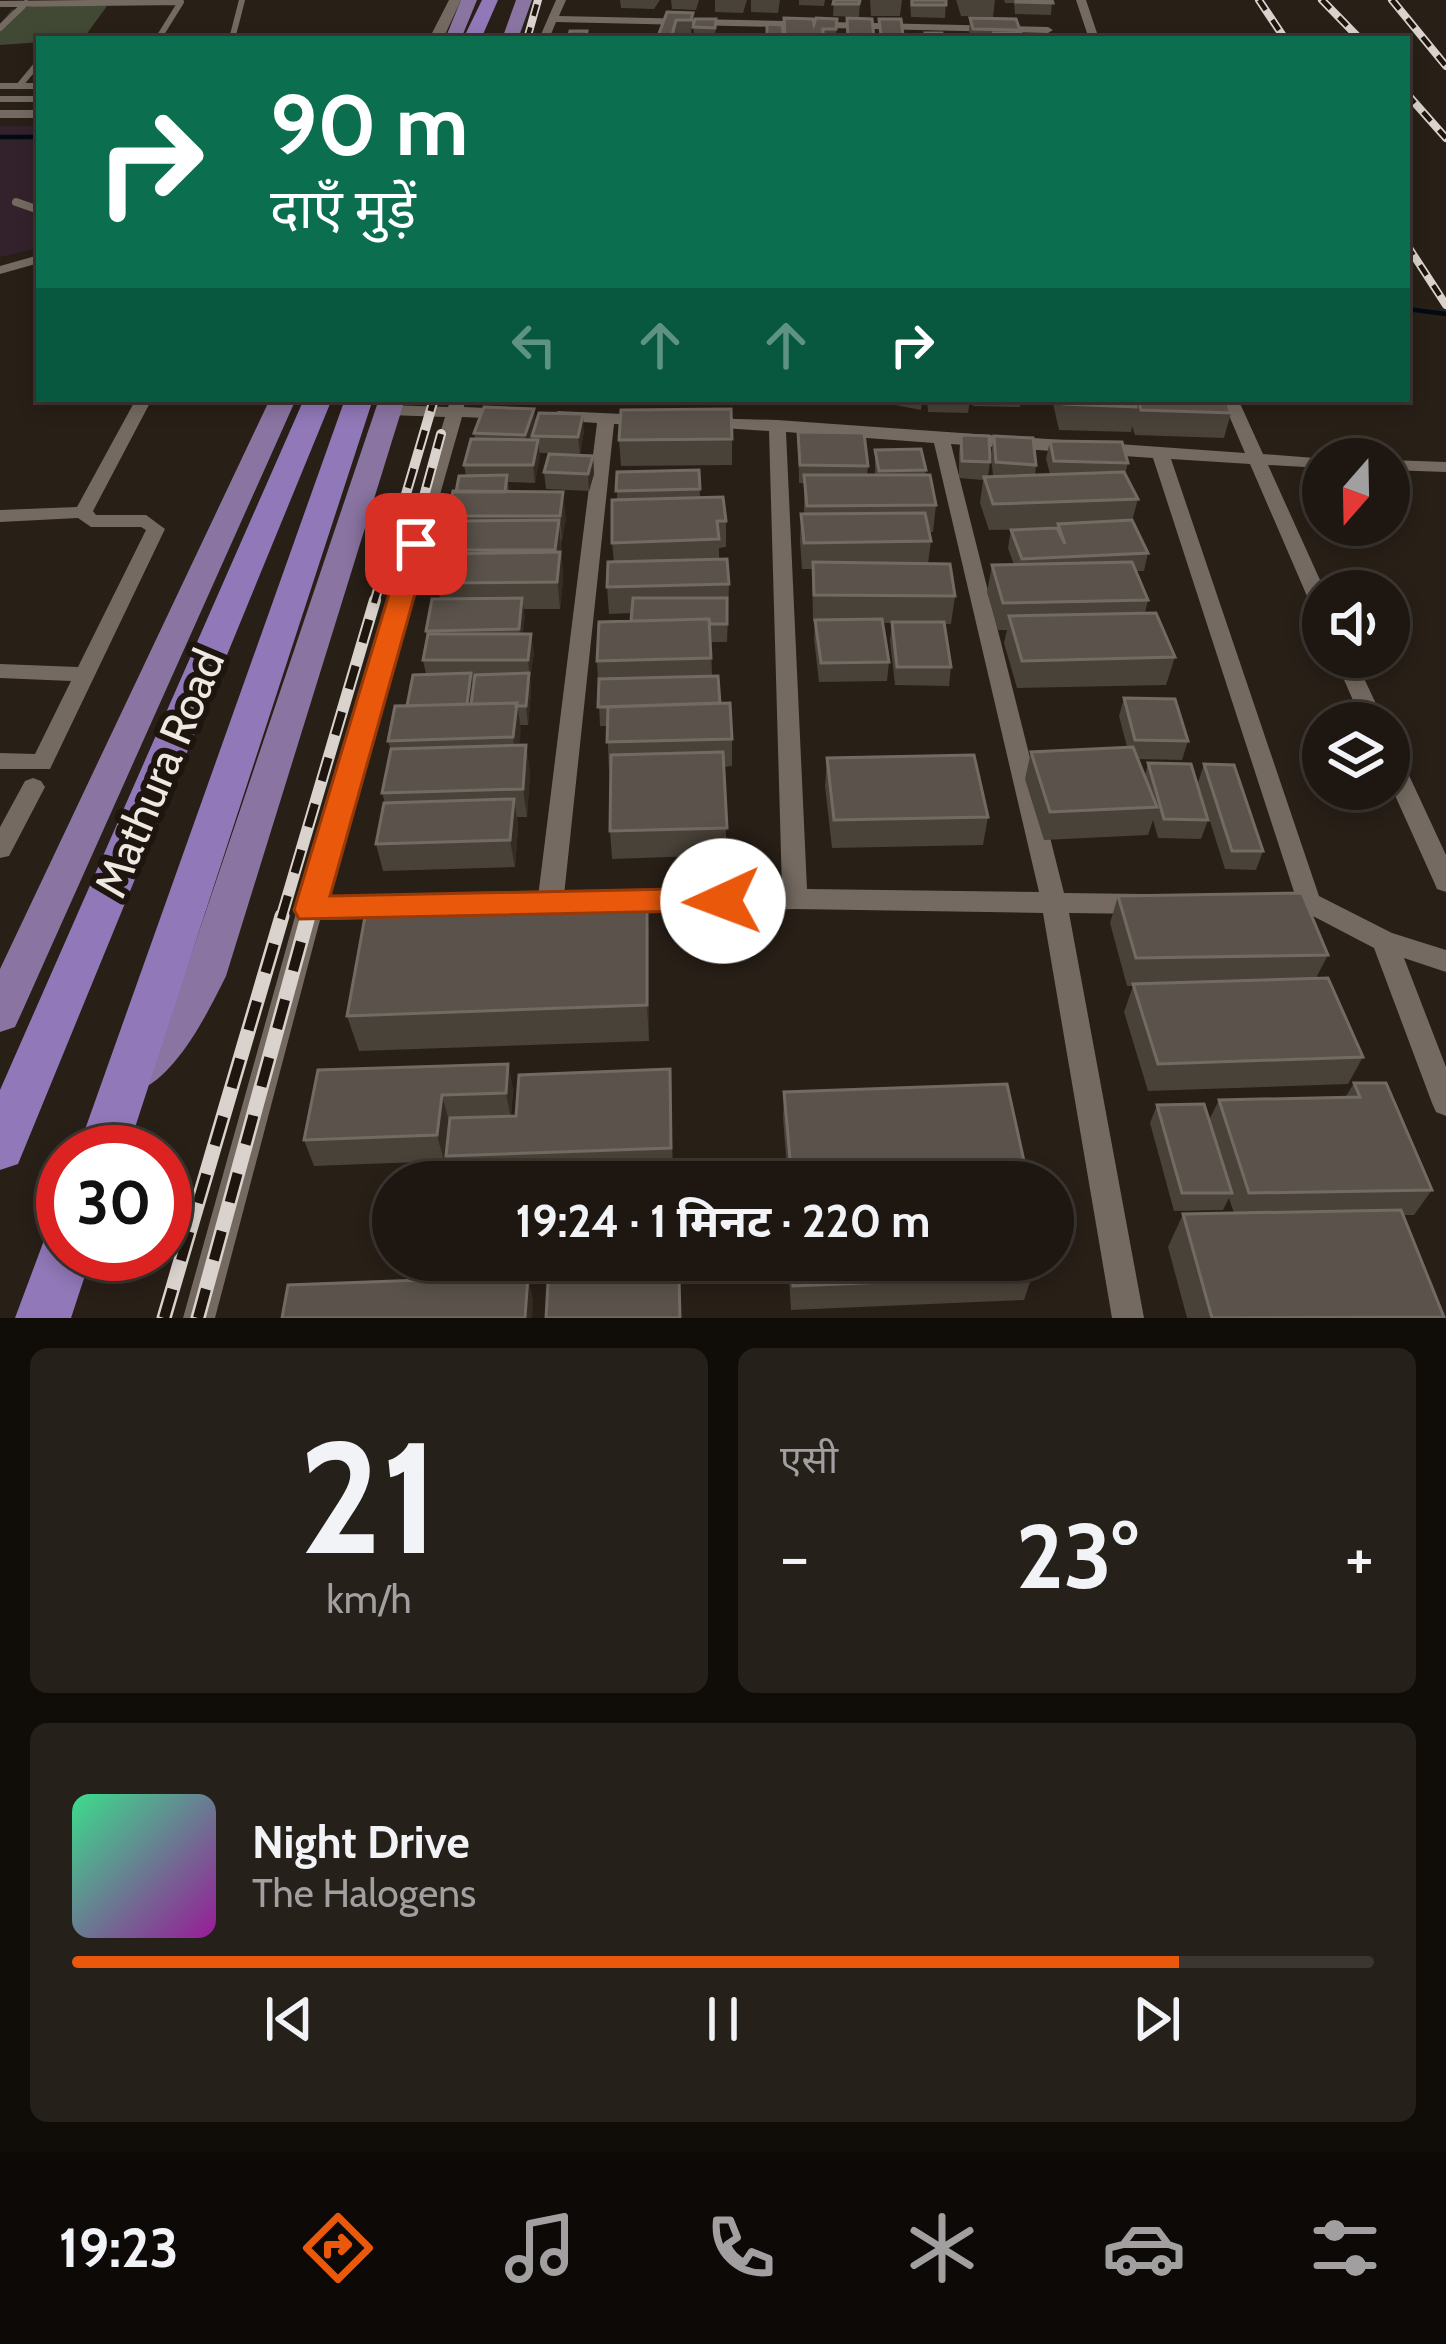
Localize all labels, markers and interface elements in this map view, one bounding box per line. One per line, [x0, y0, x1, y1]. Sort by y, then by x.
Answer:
text: 90 m [270, 74, 468, 176]
icon: right [72, 84, 228, 240]
text: दाएँ मुड़ें [270, 176, 416, 242]
icon: left [501, 312, 567, 378]
icon: ahead [627, 312, 693, 378]
icon: ahead [753, 312, 819, 378]
icon: right [879, 312, 945, 378]
north arrow [1302, 438, 1410, 546]
map controls [1302, 438, 1410, 810]
pin [365, 493, 467, 595]
icon: arrive [383, 511, 449, 577]
button: sound [1302, 570, 1410, 678]
street label: Mathura Road [83, 641, 235, 905]
button: layers [1302, 702, 1410, 810]
position arrow [660, 838, 786, 964]
speed limit sign: 30 [36, 1125, 192, 1281]
text: 19:24 · 1 मिनट · 220 m [516, 1194, 930, 1248]
text: 21 [299, 1402, 439, 1592]
text: एसी [780, 1435, 838, 1483]
text: 23° [1016, 1501, 1138, 1611]
text: − [780, 1516, 809, 1597]
text: + [1345, 1516, 1374, 1597]
text: km/h [326, 1575, 412, 1623]
text: Night Drive [252, 1815, 470, 1869]
text: The Halogens [252, 1869, 476, 1917]
icon: previous [256, 1986, 322, 2052]
icon: pause [690, 1986, 756, 2052]
icon: next [1124, 1986, 1190, 2052]
icon: directions [296, 2206, 380, 2290]
icon: music [498, 2206, 582, 2290]
icon: phone [699, 2206, 783, 2290]
icon: climate [900, 2206, 984, 2290]
icon: car [1102, 2206, 1186, 2290]
icon: filters [1303, 2206, 1387, 2290]
text: 19:23 [59, 2215, 179, 2281]

